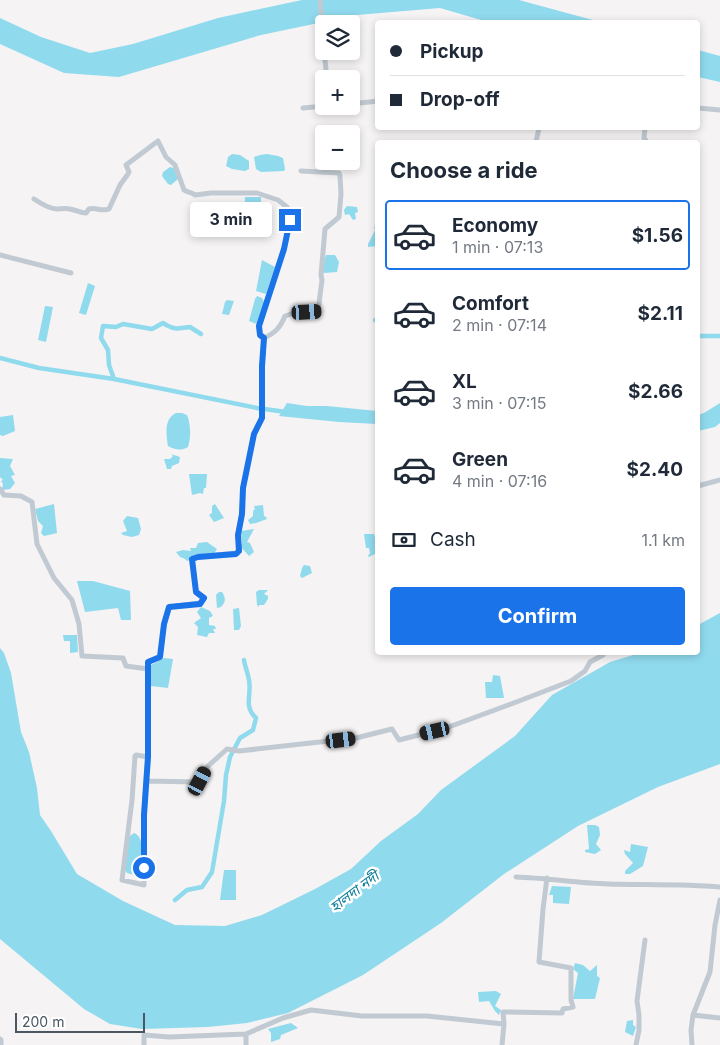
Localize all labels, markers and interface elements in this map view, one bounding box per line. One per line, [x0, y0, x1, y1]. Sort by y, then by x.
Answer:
map controls [315, 15, 360, 170]
button: layers [315, 15, 360, 60]
text: Pickup [420, 40, 483, 63]
button: + [315, 70, 360, 115]
text: Drop-off [420, 88, 500, 111]
button: − [315, 125, 360, 170]
text: Choose a ride [390, 157, 538, 183]
callout: 3 min [190, 202, 272, 238]
text: 3 min [209, 209, 253, 229]
route end [279, 209, 301, 231]
icon: car [392, 213, 437, 258]
text: Economy [452, 214, 538, 237]
text: $1.56 [632, 224, 683, 247]
text: 1 min · 07:13 [452, 237, 543, 257]
icon: car [392, 291, 437, 336]
text: Comfort [452, 292, 529, 315]
text: $2.11 [638, 302, 683, 325]
car [291, 304, 322, 320]
text: 2 min · 07:14 [452, 315, 547, 335]
icon: car [392, 369, 437, 414]
text: XL [452, 370, 477, 393]
text: $2.66 [628, 380, 683, 403]
text: 3 min · 07:15 [452, 393, 546, 413]
icon: car [392, 447, 437, 492]
text: Green [452, 448, 508, 471]
text: $2.40 [627, 458, 683, 481]
text: 4 min · 07:16 [452, 471, 547, 491]
icon: cash [390, 526, 418, 554]
text: Cash [430, 528, 476, 551]
text: 1.1 km [641, 530, 685, 550]
button: Confirm [390, 587, 685, 645]
car [418, 720, 451, 742]
car [325, 731, 356, 749]
car [186, 764, 213, 798]
route start [133, 857, 155, 879]
water label: হালদা নদী [326, 865, 384, 915]
scale bar [15, 1010, 145, 1033]
text: 200 m [22, 1013, 64, 1030]

